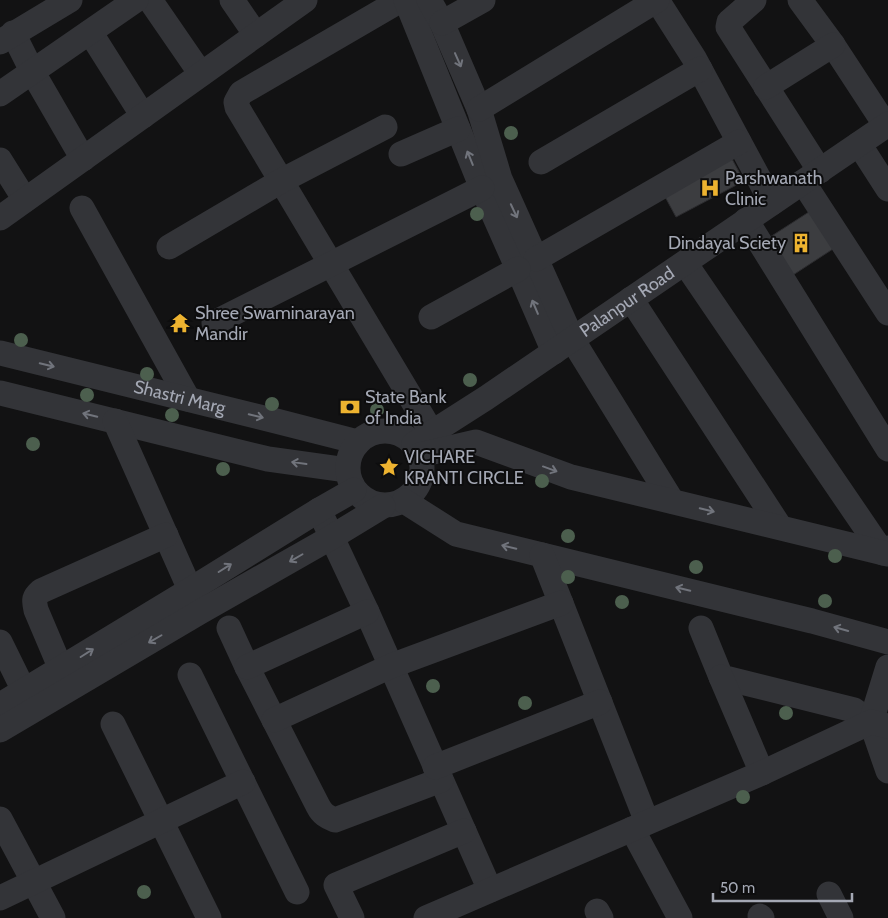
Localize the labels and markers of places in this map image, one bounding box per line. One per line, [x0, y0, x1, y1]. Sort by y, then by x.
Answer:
place label: Parshwanath Clinic [725, 167, 822, 210]
hospital icon: Parshwanath Clinic [699, 177, 721, 199]
place label: Dindayal Sciety [668, 232, 786, 254]
building icon: Dindayal Sciety [790, 232, 812, 254]
place label: Shree Swaminarayan Mandir [195, 302, 355, 345]
temple icon: Shree Swaminarayan Mandir [169, 312, 191, 334]
place label: State Bank of India [365, 386, 447, 429]
bank icon: State Bank of India [339, 396, 361, 418]
place label: VICHARE KRANTI CIRCLE [404, 446, 524, 489]
place icon: VICHARE KRANTI CIRCLE [378, 456, 400, 478]

